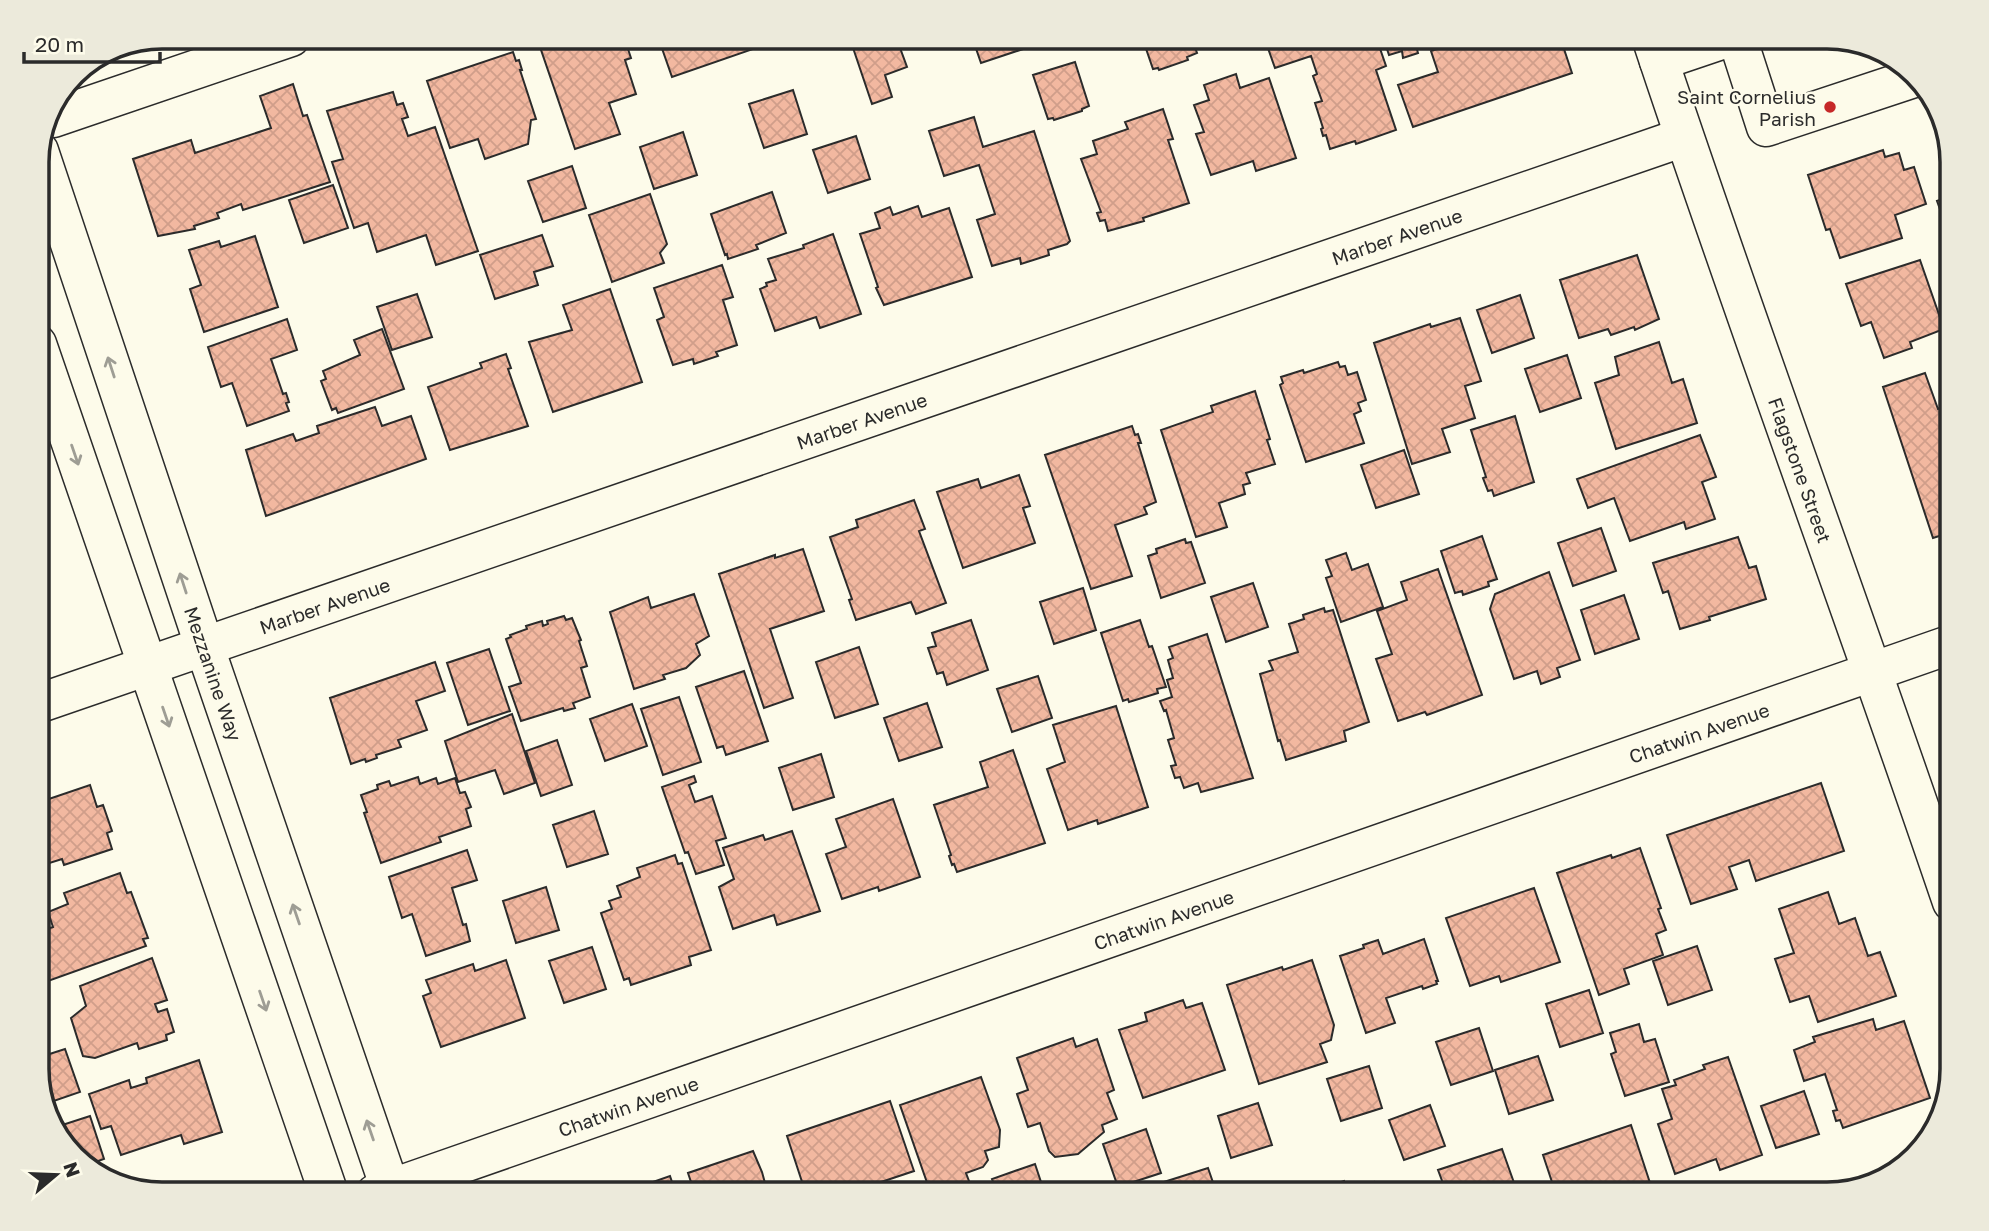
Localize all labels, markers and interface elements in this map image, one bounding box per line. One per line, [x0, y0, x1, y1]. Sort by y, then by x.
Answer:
scale bar [24, 21, 161, 65]
text: 20 m [35, 31, 84, 57]
place label: Saint Cornelius Parish [1677, 85, 1816, 130]
marker: Saint Cornelius Parish [1822, 99, 1838, 115]
street label: Marber Avenue [1328, 203, 1465, 269]
one-way arrow [104, 357, 116, 379]
street label: Marber Avenue [793, 387, 930, 453]
street label: Flagstone Street [1764, 394, 1837, 546]
one-way arrow [70, 444, 82, 466]
street label: Marber Avenue [256, 572, 393, 638]
one-way arrow [176, 573, 189, 595]
street label: Mezzanine Way [180, 603, 248, 744]
street label: Chatwin Avenue [1626, 697, 1772, 767]
one-way arrow [160, 705, 173, 727]
street label: Chatwin Avenue [1090, 884, 1237, 954]
one-way arrow [289, 904, 302, 926]
one-way arrow [258, 990, 270, 1012]
street label: Chatwin Avenue [555, 1071, 701, 1141]
one-way arrow [363, 1119, 375, 1141]
north arrow [21, 1140, 91, 1210]
text: N [59, 1159, 86, 1180]

